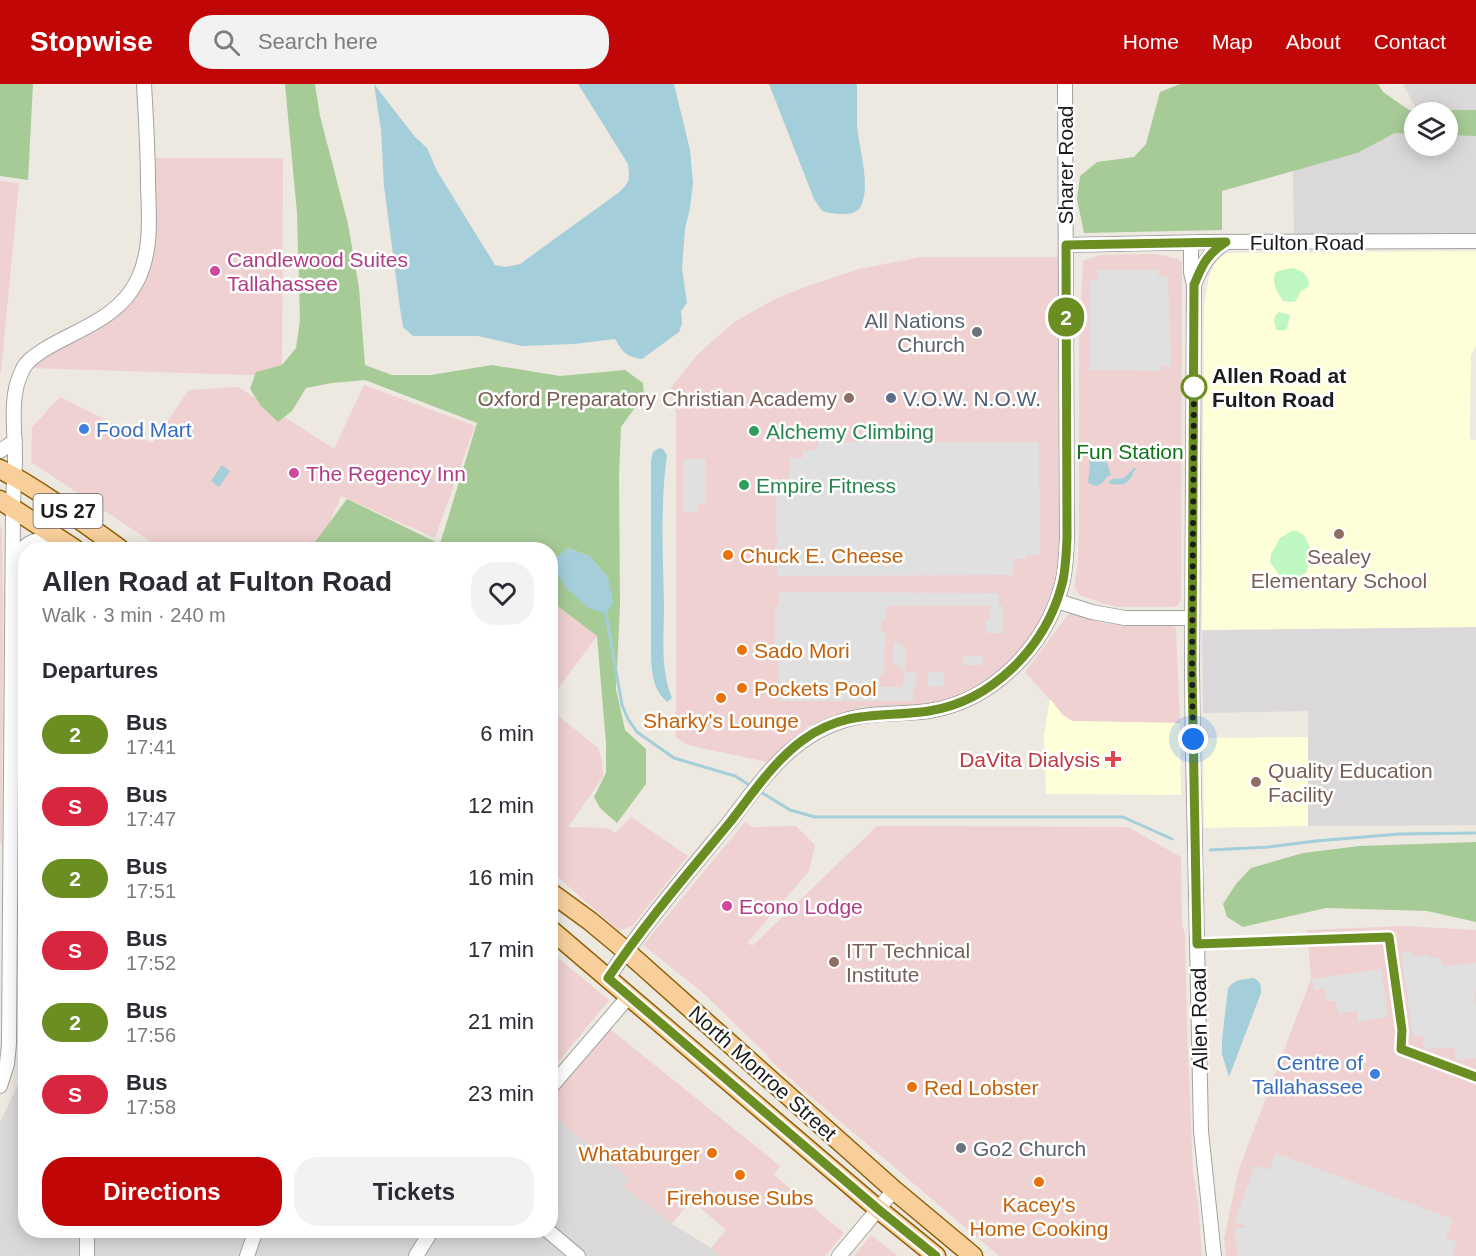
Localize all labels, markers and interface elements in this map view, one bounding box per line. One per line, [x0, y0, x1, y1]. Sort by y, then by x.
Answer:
search box [189, 15, 609, 69]
text: Stopwise [30, 26, 153, 57]
icon: search [210, 26, 243, 59]
text: Search here [258, 29, 378, 54]
text: Home [1123, 30, 1179, 53]
text: Map [1212, 30, 1253, 53]
text: About [1286, 30, 1341, 53]
text: Contact [1374, 30, 1446, 53]
map controls [1404, 102, 1458, 156]
button: layers [1404, 102, 1458, 156]
street label: Sharer Road [1054, 105, 1077, 225]
street label: Fulton Road [1250, 231, 1364, 254]
place label: Candlewood Suites Tallahassee [227, 248, 408, 295]
marker: Candlewood Suites Tallahassee [208, 264, 222, 278]
line badge: 2 [1046, 298, 1086, 336]
text: 2 [1060, 306, 1072, 329]
place label: All Nations Church [865, 309, 965, 356]
marker: All Nations Church [970, 325, 984, 339]
place label: Allen Road at Fulton Road [1212, 364, 1346, 411]
marker: Allen Road at Fulton Road [1181, 374, 1207, 400]
place label: Oxford Preparatory Christian Academy [478, 387, 837, 410]
place label: V.O.W. N.O.W. [903, 387, 1041, 410]
marker: Oxford Preparatory Christian Academy [842, 391, 856, 405]
marker: V.O.W. N.O.W. [884, 391, 898, 405]
place label: Food Mart [96, 418, 192, 441]
place label: Alchemy Climbing [766, 420, 934, 443]
marker: Food Mart [77, 422, 91, 436]
marker: Alchemy Climbing [747, 424, 761, 438]
park label: Fun Station [1076, 440, 1184, 463]
place label: The Regency Inn [306, 462, 466, 485]
marker: The Regency Inn [287, 466, 301, 480]
place label: Empire Fitness [756, 474, 896, 497]
marker: Empire Fitness [737, 478, 751, 492]
road number: US 27 [34, 494, 103, 528]
marker: Sealey Elementary School [1332, 527, 1346, 541]
place label: Chuck E. Cheese [740, 544, 903, 567]
place label: Sealey Elementary School [1251, 545, 1427, 592]
marker: Chuck E. Cheese [721, 548, 735, 562]
button: heart [471, 562, 534, 625]
text: Allen Road at Fulton Road [42, 566, 392, 597]
text: Walk · 3 min · 240 m [42, 604, 226, 626]
place label: Sado Mori [754, 639, 850, 662]
marker: Sado Mori [735, 643, 749, 657]
text: Departures [42, 658, 158, 683]
place label: Pockets Pool [754, 677, 877, 700]
marker: Pockets Pool [735, 681, 749, 695]
marker: Sharky's Lounge [714, 691, 728, 705]
place label: Sharky's Lounge [643, 709, 799, 732]
text: Bus [126, 710, 168, 735]
text: 6 min [480, 721, 534, 746]
text: 2 [69, 723, 81, 746]
your location [1178, 724, 1208, 754]
text: 17:41 [126, 736, 176, 758]
place label: DaVita Dialysis [959, 748, 1100, 771]
marker: DaVita Dialysis [1104, 750, 1122, 768]
place label: Quality Education Facility [1268, 759, 1433, 806]
marker: Quality Education Facility [1249, 775, 1263, 789]
text: Bus [126, 782, 168, 807]
text: 12 min [468, 793, 534, 818]
text: S [68, 795, 82, 818]
text: 17:47 [126, 808, 176, 830]
text: Bus [126, 854, 168, 879]
text: 16 min [468, 865, 534, 890]
text: 2 [69, 867, 81, 890]
text: 17:51 [126, 880, 176, 902]
place label: Econo Lodge [739, 895, 863, 918]
marker: Econo Lodge [720, 899, 734, 913]
text: Bus [126, 926, 168, 951]
text: 17 min [468, 937, 534, 962]
text: S [68, 939, 82, 962]
place label: ITT Technical Institute [846, 939, 970, 986]
text: 17:52 [126, 952, 176, 974]
marker: ITT Technical Institute [827, 955, 841, 969]
street label: Allen Road [1187, 967, 1211, 1071]
text: Bus [126, 998, 168, 1023]
street label: North Monroe Street [685, 1001, 842, 1145]
text: 21 min [468, 1009, 534, 1034]
text: 2 [69, 1011, 81, 1034]
text: 17:56 [126, 1024, 176, 1046]
place label: Centre of Tallahassee [1252, 1051, 1363, 1098]
marker: Centre of Tallahassee [1368, 1067, 1382, 1081]
text: Bus [126, 1070, 168, 1095]
place label: Red Lobster [924, 1076, 1038, 1099]
marker: Red Lobster [905, 1080, 919, 1094]
text: 23 min [468, 1081, 534, 1106]
text: S [68, 1083, 82, 1106]
text: 17:58 [126, 1096, 176, 1118]
place label: Go2 Church [973, 1137, 1086, 1160]
marker: Go2 Church [954, 1141, 968, 1155]
place label: Whataburger [579, 1142, 700, 1165]
marker: Whataburger [705, 1146, 719, 1160]
button: Directions [42, 1157, 282, 1226]
button: Tickets [294, 1157, 534, 1226]
marker: Firehouse Subs [733, 1168, 747, 1182]
marker: Kacey's Home Cooking [1032, 1175, 1046, 1189]
place label: Firehouse Subs [666, 1186, 814, 1209]
place label: Kacey's Home Cooking [970, 1193, 1108, 1240]

